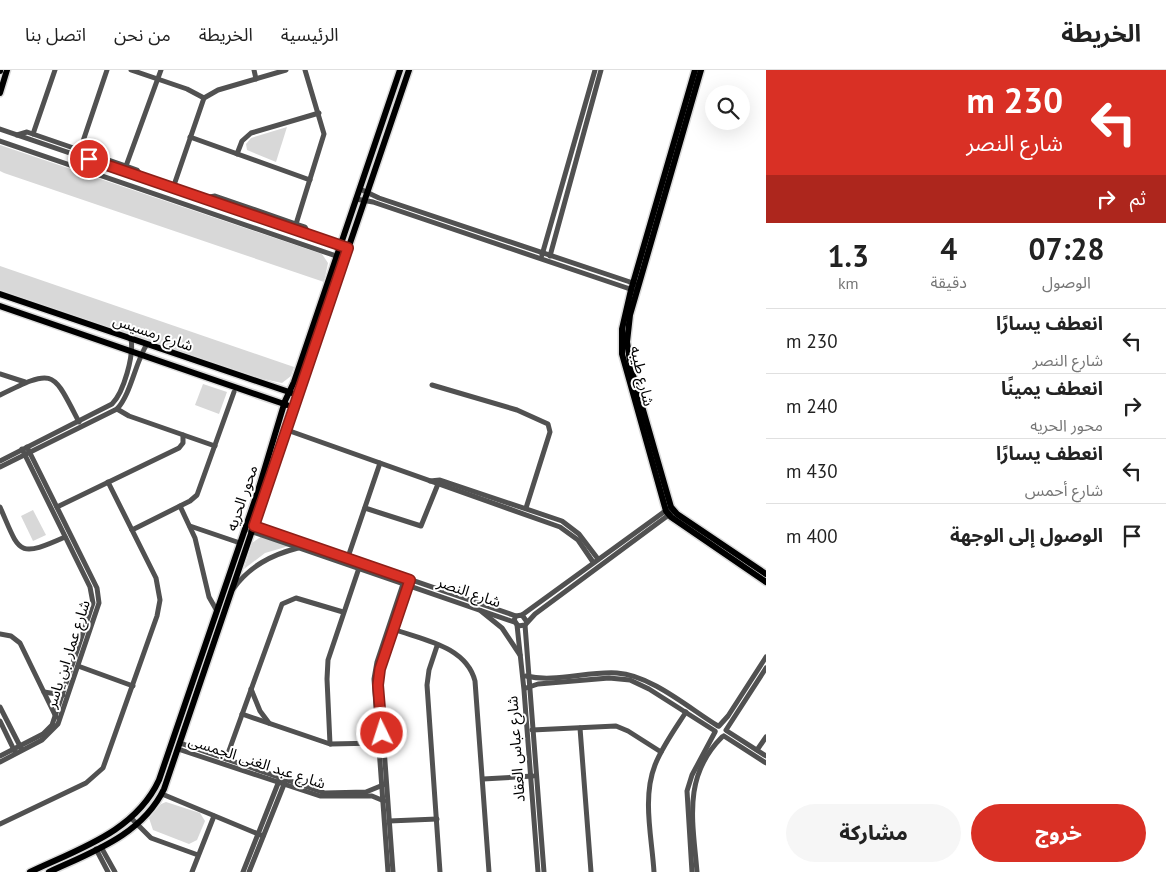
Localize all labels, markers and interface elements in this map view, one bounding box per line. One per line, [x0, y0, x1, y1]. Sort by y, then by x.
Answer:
text: الخريطة [1061, 18, 1141, 49]
text: اتصل بنا [25, 23, 86, 46]
text: من نحن [114, 23, 171, 46]
text: الخريطة [199, 23, 253, 46]
text: الرئيسية [281, 23, 339, 46]
text: 230 m [966, 77, 1063, 123]
map controls [705, 85, 750, 130]
button: search [705, 85, 750, 130]
icon: left [1081, 90, 1146, 155]
text: شارع النصر [966, 129, 1063, 157]
pin [68, 138, 110, 180]
icon: arrive [75, 145, 103, 173]
icon: right [1092, 185, 1120, 213]
text: ثم [1130, 186, 1146, 210]
text: 4 [940, 229, 957, 268]
text: 07:28 [1028, 229, 1105, 268]
text: 1.3 [828, 236, 869, 275]
text: دقيقة [930, 272, 967, 292]
text: الوصول [1042, 272, 1091, 292]
text: km [838, 273, 859, 293]
street label: شارع رمسيس [110, 310, 196, 358]
text: انعطف يسارًا [996, 311, 1103, 335]
icon: left [1118, 327, 1146, 355]
text: 230 m [786, 329, 838, 353]
street label: شارع طيبه [623, 344, 659, 409]
text: شارع النصر [1033, 350, 1103, 370]
text: انعطف يمينًا [1001, 376, 1103, 400]
icon: right [1118, 392, 1146, 420]
text: 240 m [786, 394, 838, 418]
text: محور الحريه [1030, 415, 1103, 435]
text: انعطف يسارًا [996, 441, 1103, 465]
icon: left [1118, 457, 1146, 485]
text: 430 m [786, 459, 838, 483]
street label: محور الحريه [221, 462, 262, 533]
text: شارع أحمس [1025, 480, 1103, 500]
icon: arrive [1118, 522, 1146, 550]
text: الوصول إلى الوجهة [950, 523, 1103, 547]
text: 400 m [786, 524, 838, 548]
street label: شارع النصر [433, 571, 504, 614]
street label: شارع عمار ابن ياسر [41, 597, 97, 712]
street label: شارع عباس العقاد [502, 695, 532, 803]
position arrow [355, 706, 407, 758]
street label: شارع عبد الغنى الجمسى [185, 730, 328, 796]
button: مشاركة [786, 804, 961, 862]
button: خروج [971, 804, 1146, 862]

